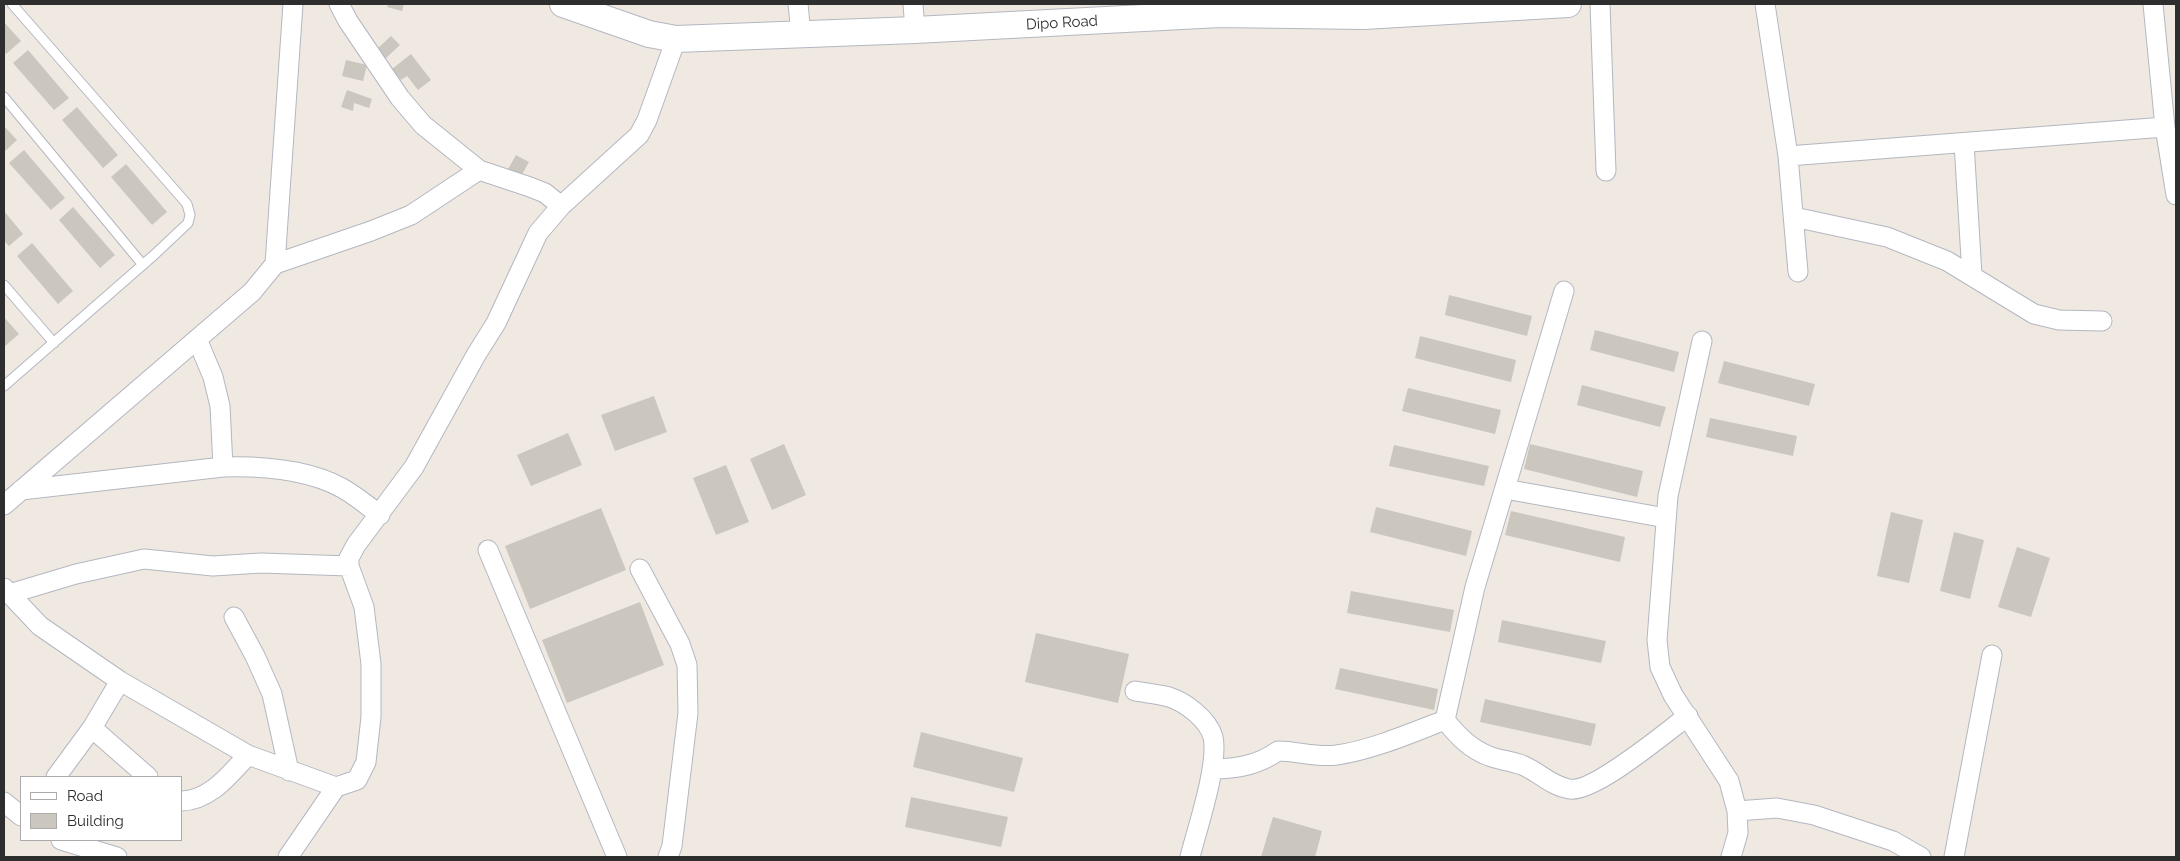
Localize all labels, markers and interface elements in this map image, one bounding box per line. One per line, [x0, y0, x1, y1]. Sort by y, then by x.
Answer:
street label: Dipo Road [1026, 12, 1098, 34]
legend [20, 776, 182, 841]
text: Road [67, 787, 103, 805]
text: Building [67, 812, 124, 830]

